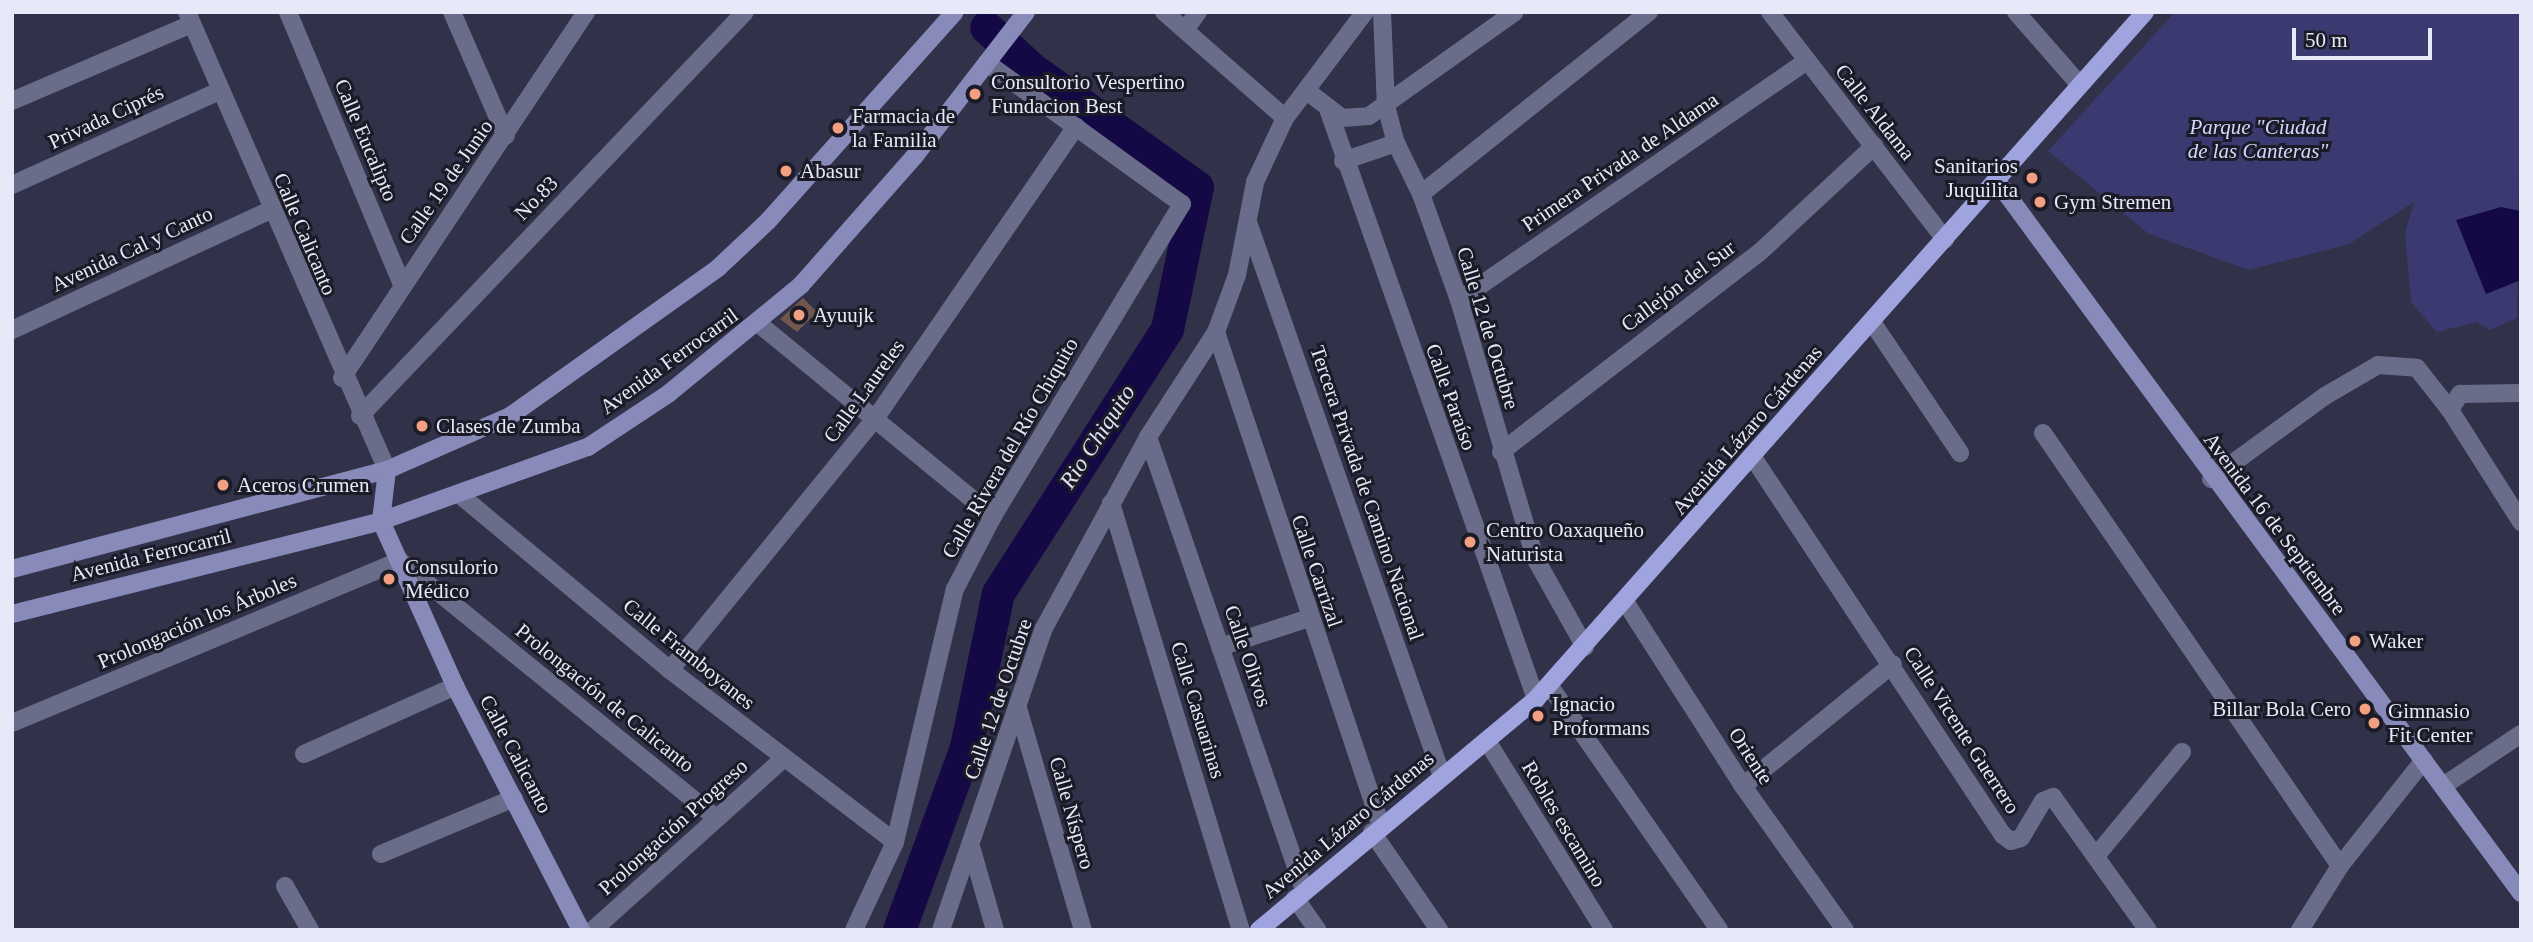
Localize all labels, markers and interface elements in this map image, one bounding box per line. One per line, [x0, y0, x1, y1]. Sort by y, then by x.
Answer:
scale bar [2295, 14, 2435, 58]
text: 50 m [2305, 28, 2348, 52]
street label: Calle Aldama [1829, 59, 1921, 165]
place label: Consultorio Vespertino Fundacion Best [991, 69, 1185, 119]
street label: Calle Eucalipto [329, 75, 403, 205]
street label: Privada Ciprés [44, 79, 168, 155]
marker: Consultorio Vespertino Fundacion Best [965, 84, 985, 104]
street label: Primera Privada de Aldama [1517, 87, 1723, 237]
place label: Farmacia de la Familia [852, 103, 955, 153]
park label: Parque "Ciudad de las Canteras" [2188, 114, 2328, 164]
street label: Calle 19 de Junio [394, 115, 498, 249]
marker: Farmacia de la Familia [830, 120, 846, 136]
place label: Sanitarios Juquilita [1934, 153, 2018, 203]
place label: Abasur [800, 158, 861, 184]
marker: Abasur [778, 163, 794, 179]
street label: Calle Calicanto [268, 169, 342, 299]
marker: Sanitarios Juquilita [2024, 170, 2040, 186]
street label: No.83 [509, 171, 563, 225]
place label: Gym Stremen [2054, 189, 2171, 215]
marker: Gym Stremen [2032, 194, 2048, 210]
street label: Avenida Cal y Canto [47, 201, 217, 297]
street label: Callejón del Sur [1616, 235, 1740, 337]
street label: Calle 12 de Octubre [1451, 244, 1525, 412]
street label: Avenida Ferrocarril [595, 302, 743, 420]
place label: Ayuujk [813, 302, 874, 328]
marker: Ayuujk [791, 307, 807, 323]
street label: Calle Rivera del Río Chiquito [936, 333, 1084, 563]
street label: Calle Laureles [818, 334, 910, 448]
street label: Calle Paraíso [1420, 340, 1482, 454]
street label: Avenida Lázaro Cárdenas [1666, 340, 1828, 520]
street label: Tercera Privada de Camino Nacional [1305, 342, 1429, 644]
water label: Rio Chiquito [1054, 380, 1142, 494]
place label: Clases de Zumba [436, 413, 581, 439]
marker: Clases de Zumba [414, 418, 430, 434]
street label: Avenida 16 de Septiembre [2198, 428, 2352, 620]
place label: Aceros Crumen [237, 472, 369, 498]
marker: Aceros Crumen [215, 477, 231, 493]
street label: Calle Carrizal [1286, 511, 1348, 631]
place label: Centro Oaxaqueño Naturista [1486, 517, 1644, 567]
street label: Avenida Ferrocarril [68, 523, 234, 587]
marker: Centro Oaxaqueño Naturista [1460, 532, 1480, 552]
place label: Consulorio Médico [405, 554, 498, 604]
street label: Prolongación los Árboles [94, 568, 300, 674]
marker: Consulorio Médico [379, 569, 399, 589]
street label: Calle Framboyanes [618, 593, 760, 715]
street label: Calle Olivos [1219, 602, 1277, 710]
street label: Calle 12 de Octubre [959, 615, 1037, 783]
street label: Prolongación de Calicanto [511, 618, 699, 778]
place label: Waker [2369, 628, 2423, 654]
marker: Waker [2347, 633, 2363, 649]
street label: Calle Casuarinas [1165, 639, 1231, 781]
street label: Calle Vicente Guerrero [1898, 642, 2026, 818]
street label: Calle Calicanto [474, 691, 558, 817]
place label: Ignacio Proformans [1552, 691, 1650, 741]
place label: Billar Bola Cero [2212, 696, 2351, 722]
place label: Gimnasio Fit Center [2388, 698, 2473, 748]
marker: Billar Bola Cero [2357, 701, 2373, 717]
marker: Ignacio Proformans [1530, 708, 1546, 724]
marker: Gimnasio Fit Center [2366, 715, 2382, 731]
street label: Oriente [1723, 723, 1779, 789]
street label: Avenida Lázaro Cárdenas [1257, 746, 1439, 904]
street label: Prolongación Progreso [593, 753, 753, 901]
street label: Calle Níspero [1044, 754, 1100, 872]
street label: Robles escamino [1516, 756, 1612, 892]

